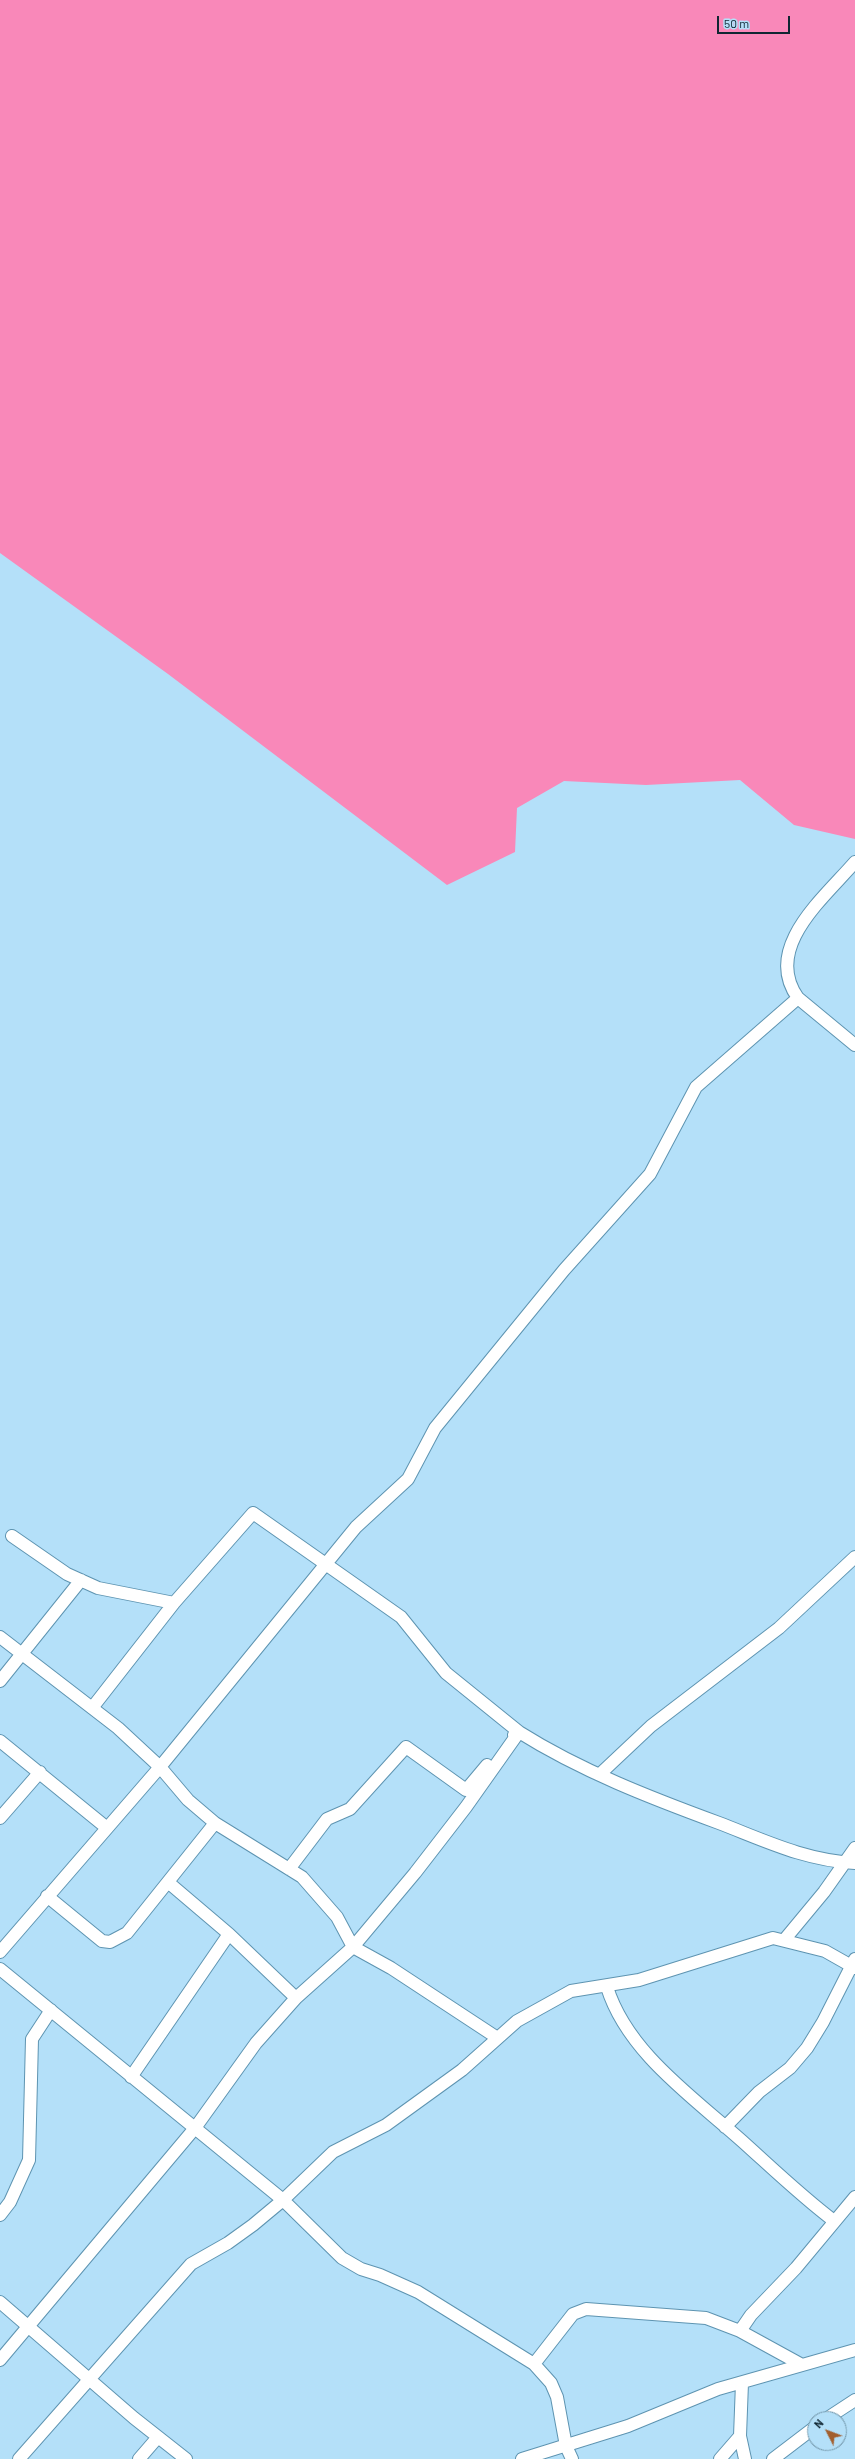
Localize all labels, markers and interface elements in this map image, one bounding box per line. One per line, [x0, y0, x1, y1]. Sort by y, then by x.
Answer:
scale bar [719, 8, 792, 34]
text: 50 m [724, 16, 749, 30]
north arrow [807, 2411, 847, 2451]
text: N [811, 2416, 826, 2430]

